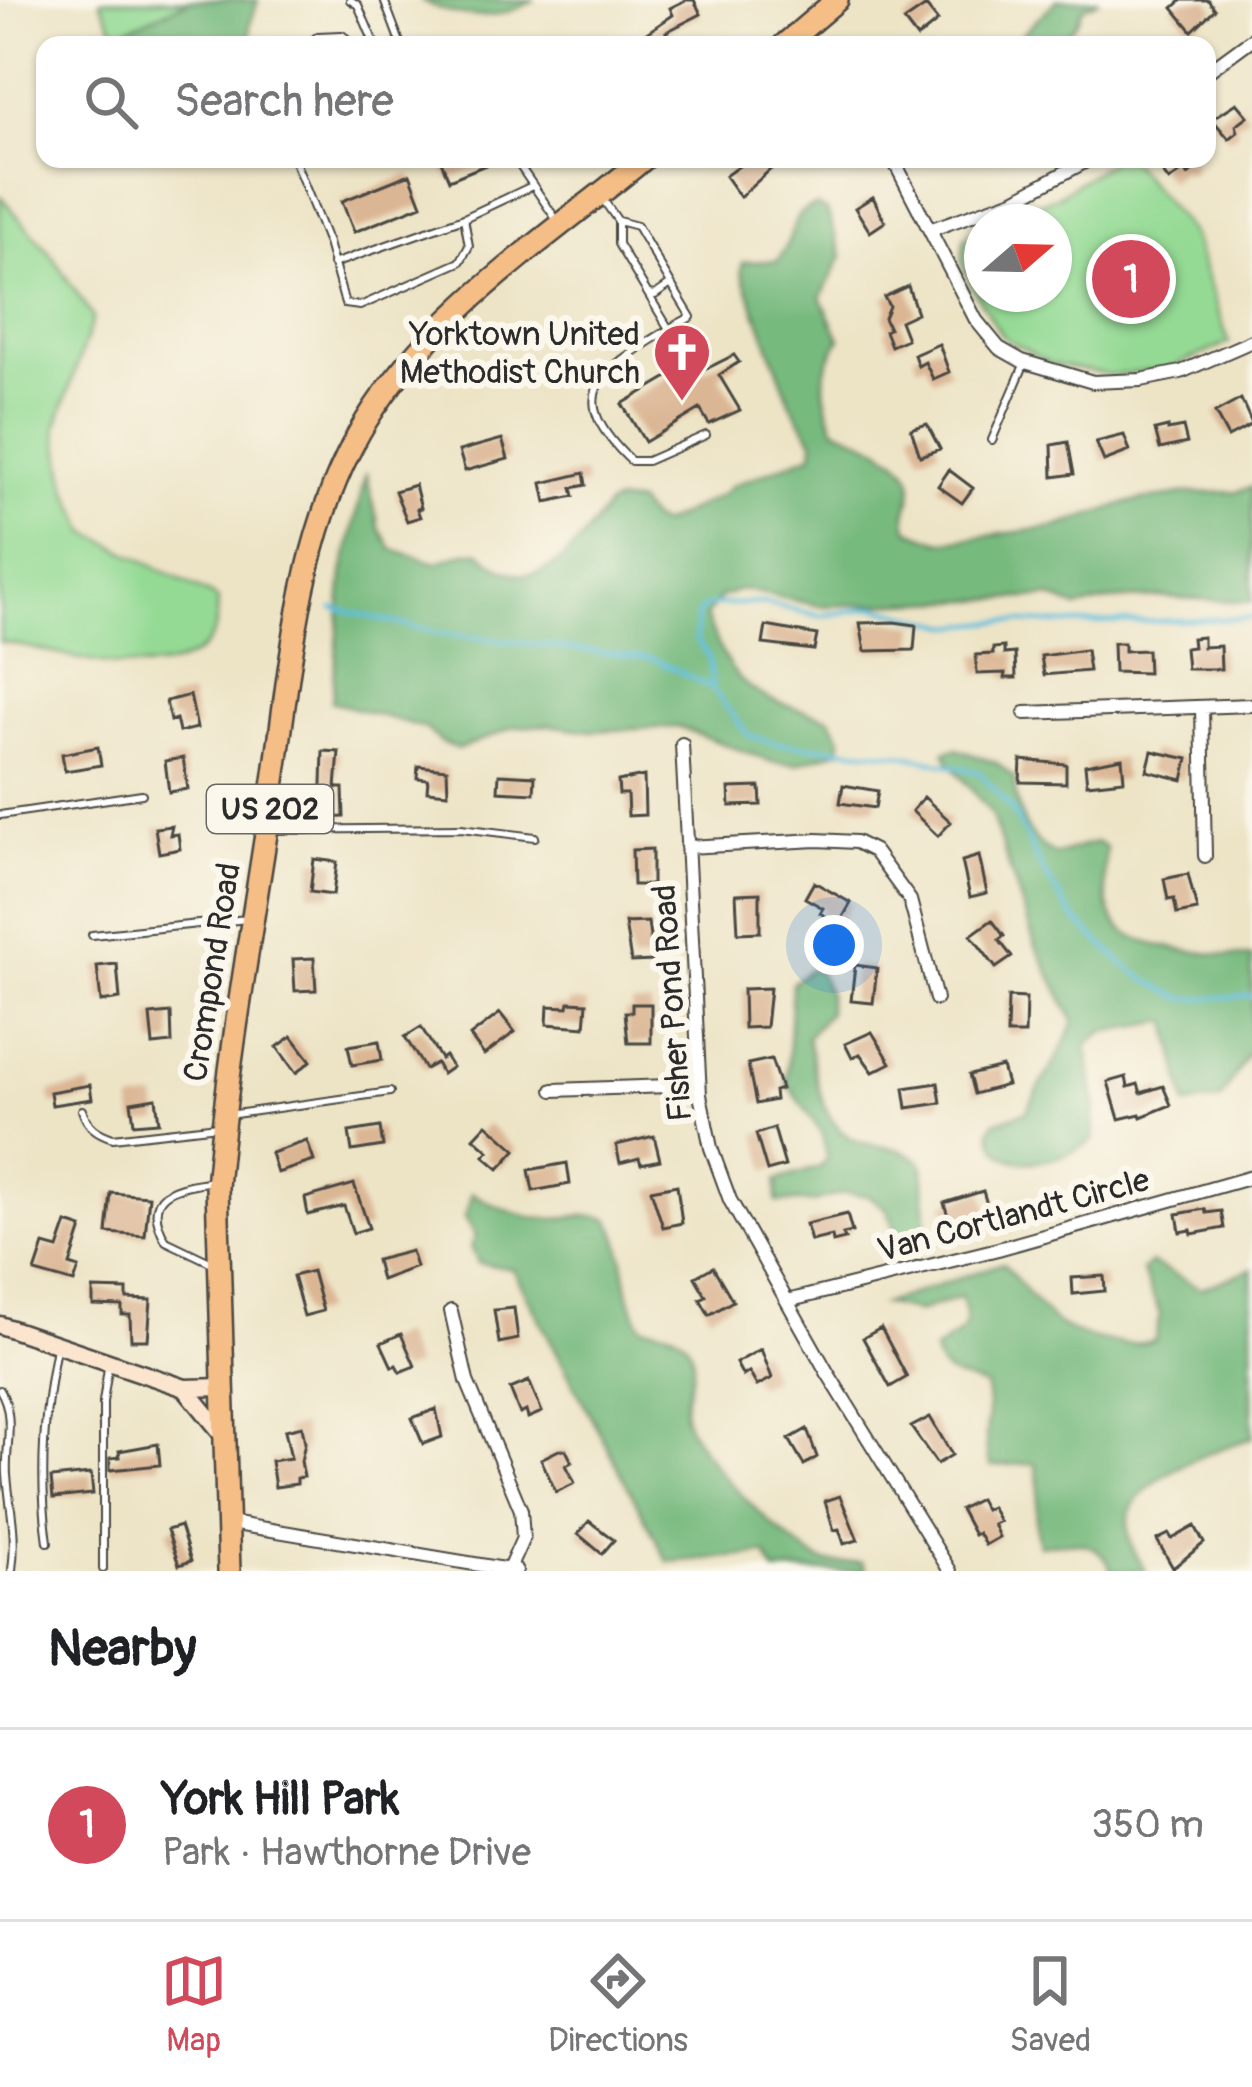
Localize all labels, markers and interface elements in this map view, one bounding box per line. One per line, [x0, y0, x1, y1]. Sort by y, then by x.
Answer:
search box [36, 36, 1216, 168]
icon: search [78, 69, 144, 135]
text: Search here [174, 74, 394, 130]
north arrow [964, 204, 1072, 312]
pin: 1 [1092, 234, 1170, 324]
place label: Yorktown United Methodist Church [400, 314, 640, 393]
church icon: Yorktown United Methodist Church [651, 321, 713, 403]
road number: US 202 [207, 785, 333, 833]
street label: Crompond Road [175, 860, 250, 1085]
street label: Fisher Pond Road [644, 883, 701, 1123]
your location [804, 915, 864, 975]
street label: Van Cortlandt Circle [873, 1159, 1154, 1271]
text: Nearby [48, 1617, 196, 1681]
text: York Hill Park [162, 1772, 399, 1828]
text: 1 [79, 1800, 95, 1849]
text: 350 m [1091, 1800, 1204, 1849]
text: Park · Hawthorne Drive [162, 1828, 531, 1877]
tab: Map [161, 1948, 227, 2061]
tab: Directions [548, 1948, 688, 2061]
tab: Saved [1009, 1948, 1091, 2061]

